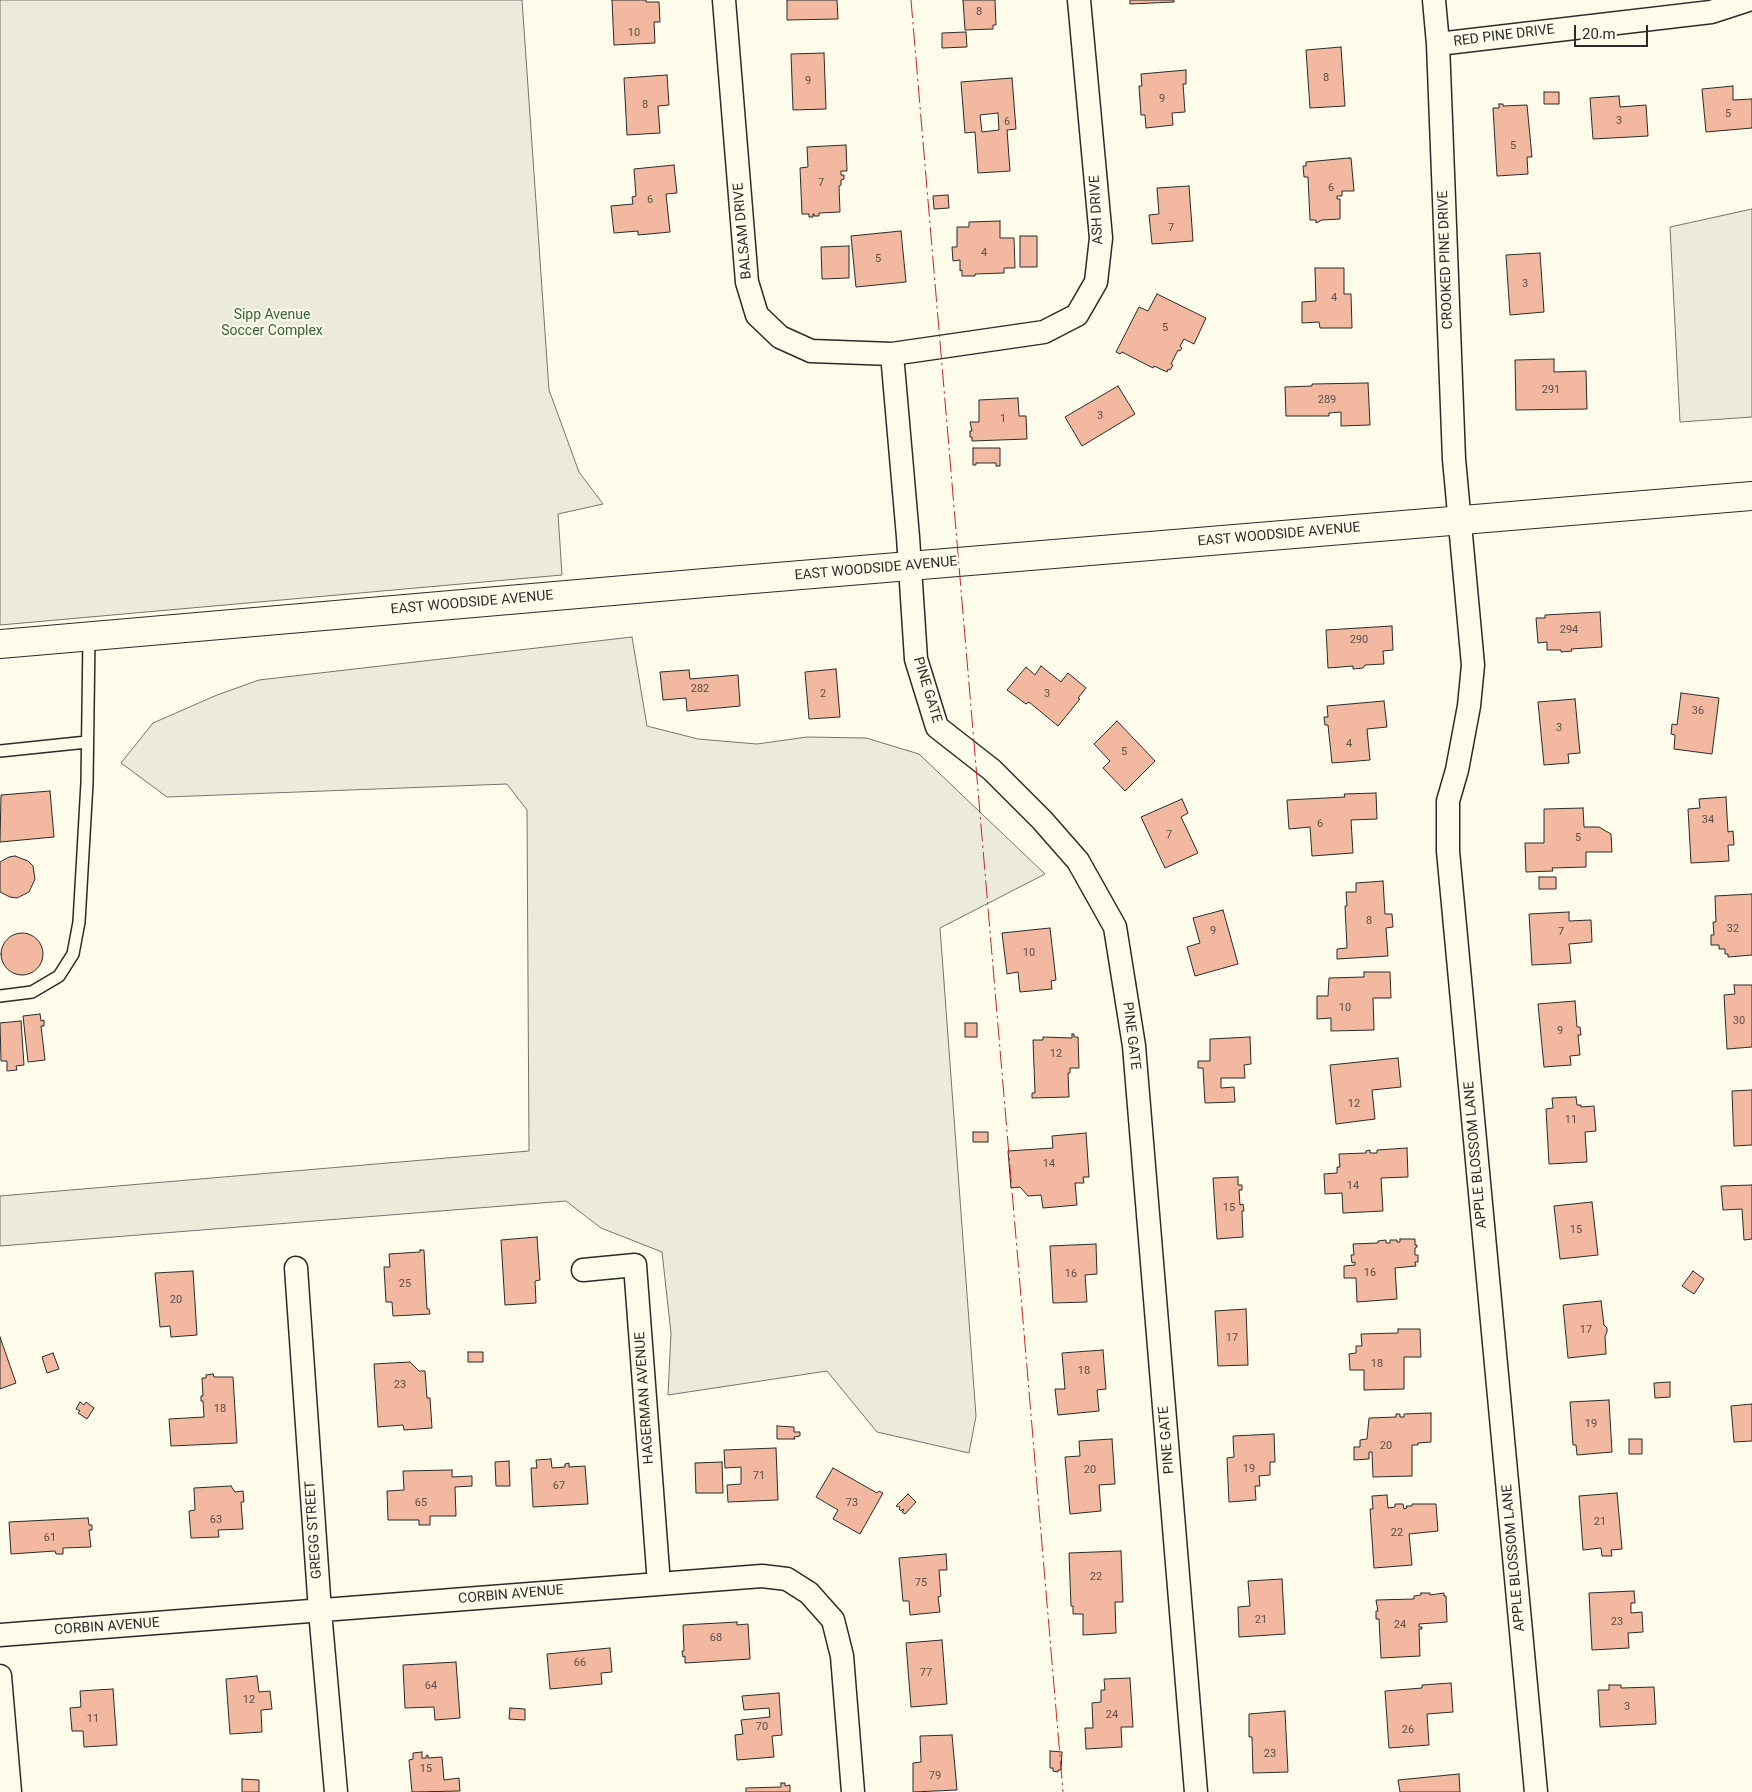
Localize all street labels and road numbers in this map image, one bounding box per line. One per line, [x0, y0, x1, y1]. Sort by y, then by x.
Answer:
street label: RED PINE DRIVE [1452, 21, 1556, 51]
street label: ASH DRIVE [1087, 175, 1107, 245]
street label: BALSAM DRIVE [730, 182, 756, 280]
street label: CROOKED PINE DRIVE [1435, 190, 1457, 330]
street label: EAST WOODSIDE AVENUE [1197, 520, 1361, 550]
street label: EAST WOODSIDE AVENUE [794, 554, 958, 584]
street label: EAST WOODSIDE AVENUE [390, 588, 554, 618]
street label: PINE GATE [909, 655, 945, 725]
street label: PINE GATE [1119, 1001, 1143, 1071]
street label: APPLE BLOSSOM LANE [1461, 1081, 1491, 1229]
street label: HAGERMAN AVENUE [632, 1331, 658, 1465]
street label: PINE GATE [1156, 1405, 1178, 1475]
street label: GREGG STREET [302, 1480, 326, 1580]
street label: APPLE BLOSSOM LANE [1499, 1484, 1529, 1632]
street label: CORBIN AVENUE [458, 1582, 564, 1608]
street label: CORBIN AVENUE [54, 1615, 160, 1639]

